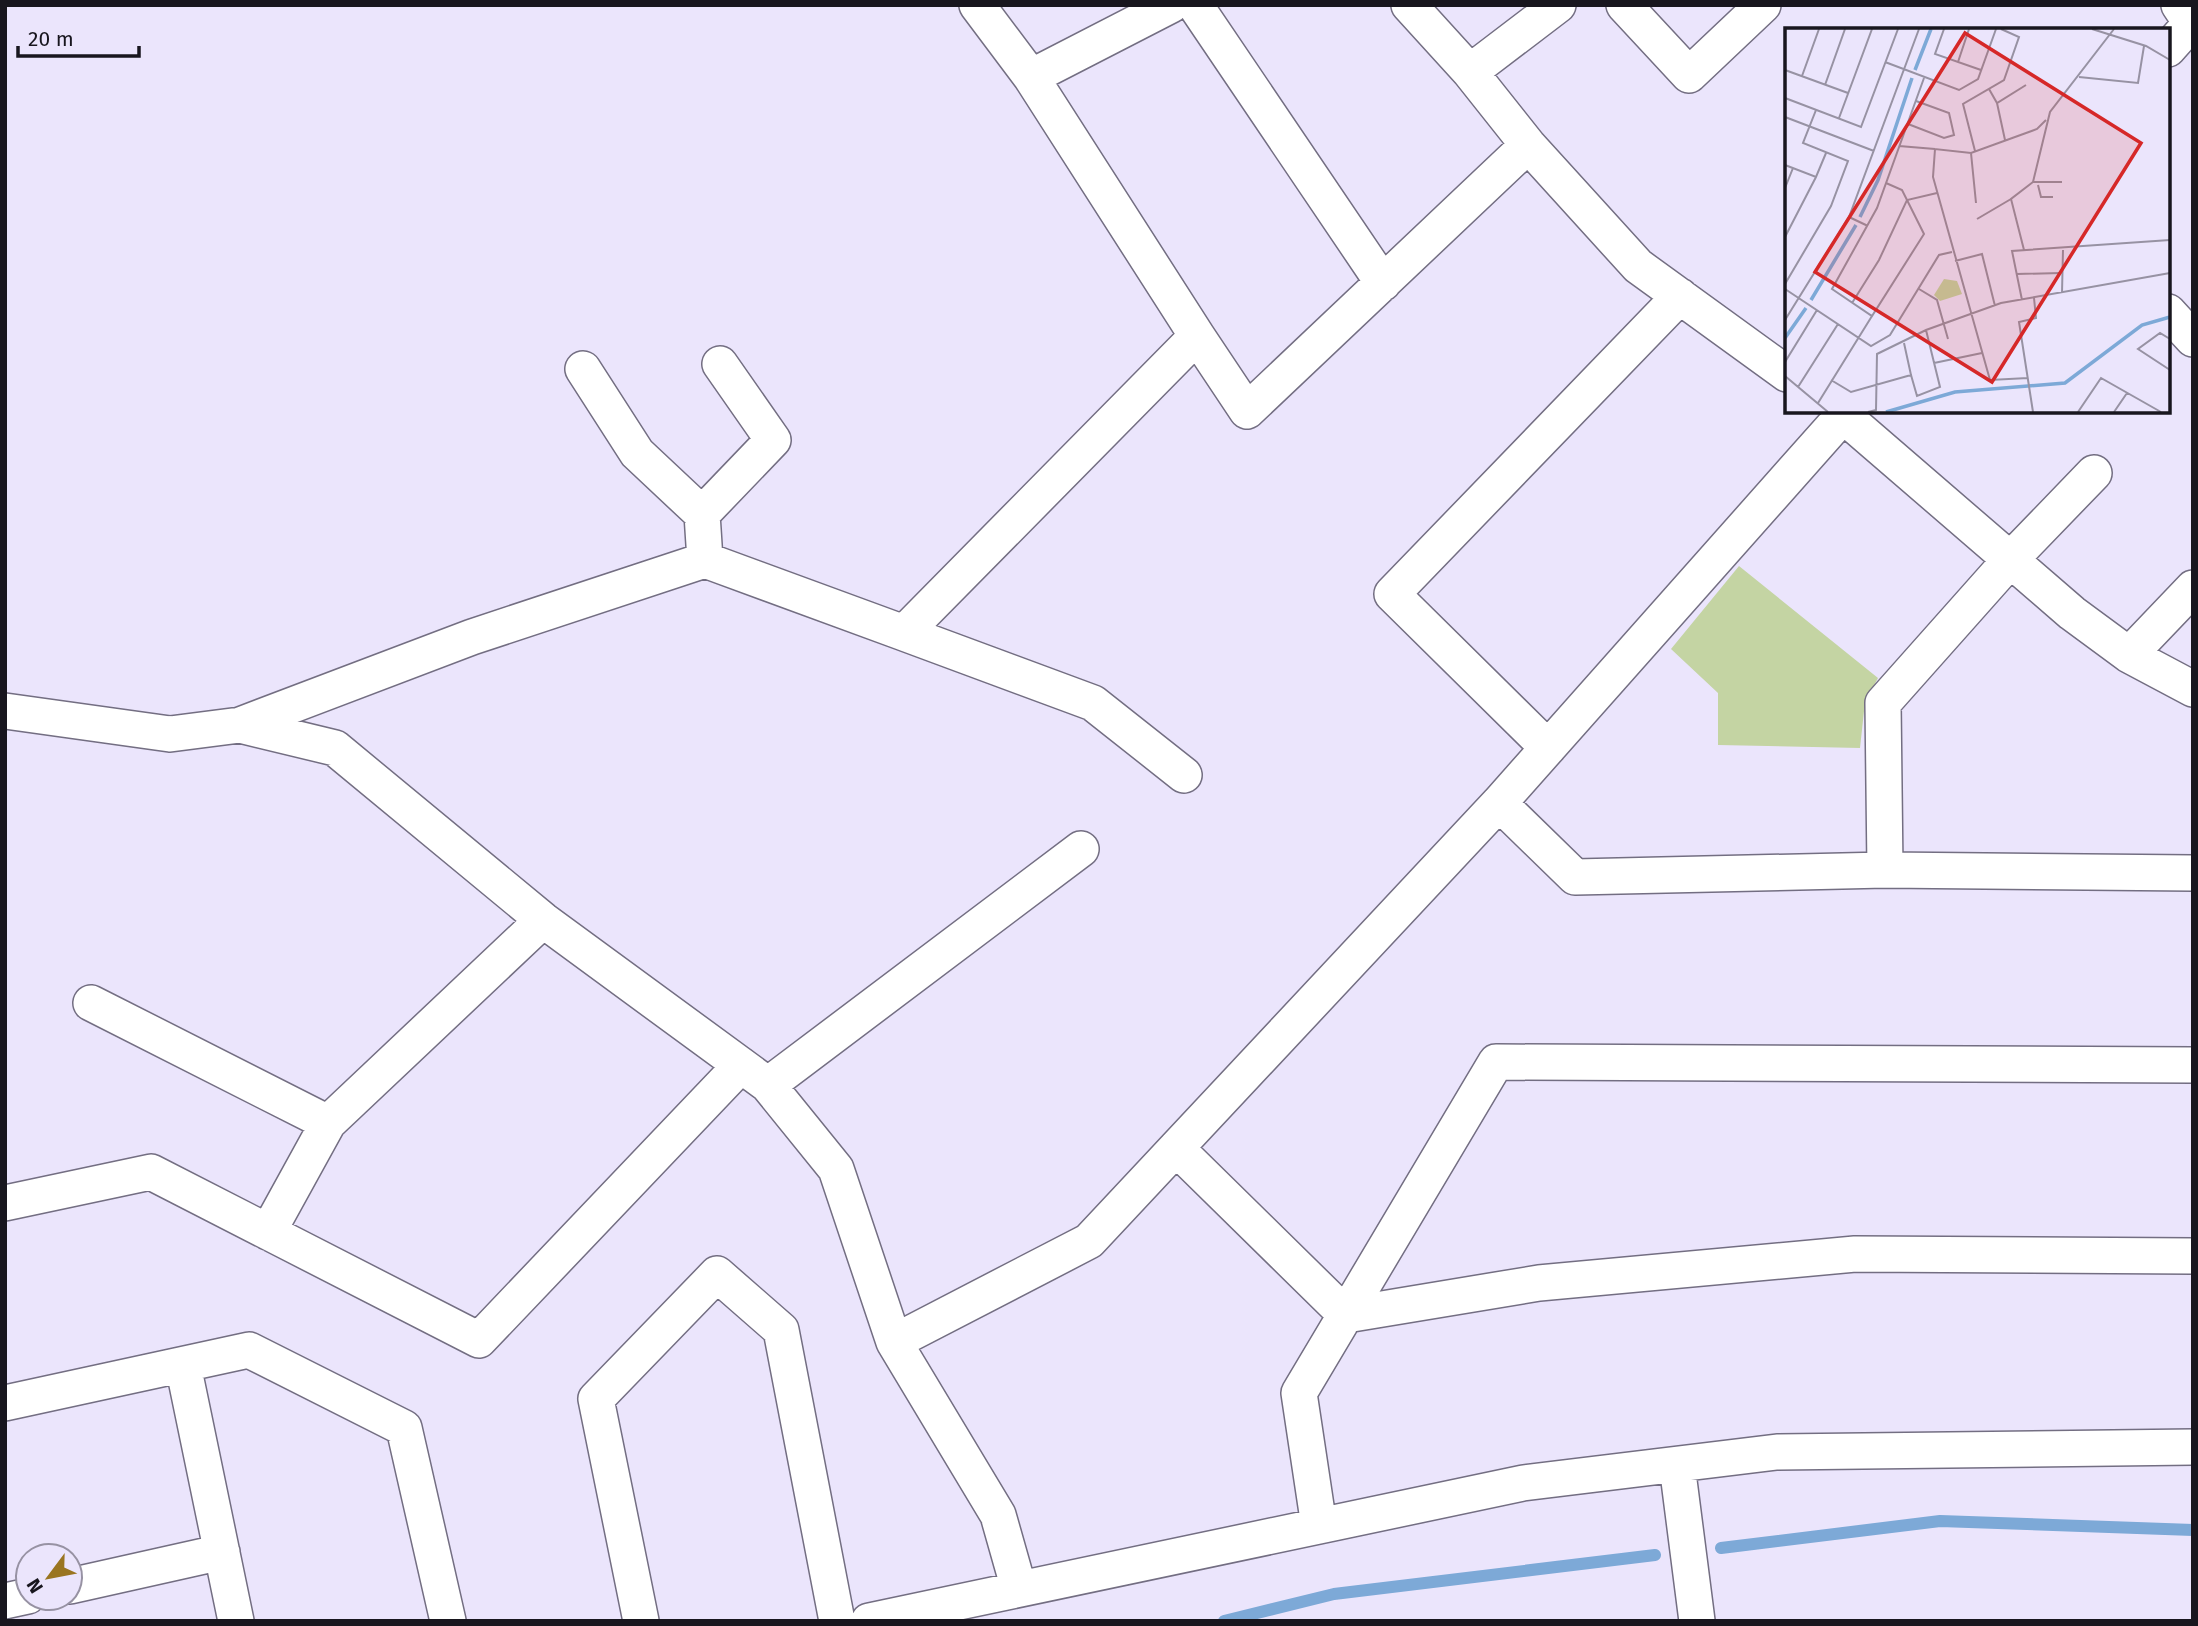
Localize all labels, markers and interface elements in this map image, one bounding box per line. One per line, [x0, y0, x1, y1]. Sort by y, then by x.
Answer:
scale bar [18, 14, 138, 58]
text: 20 m [28, 26, 74, 52]
inset map [1785, 28, 2170, 413]
north arrow [14, 1542, 84, 1612]
text: N [22, 1574, 48, 1597]

